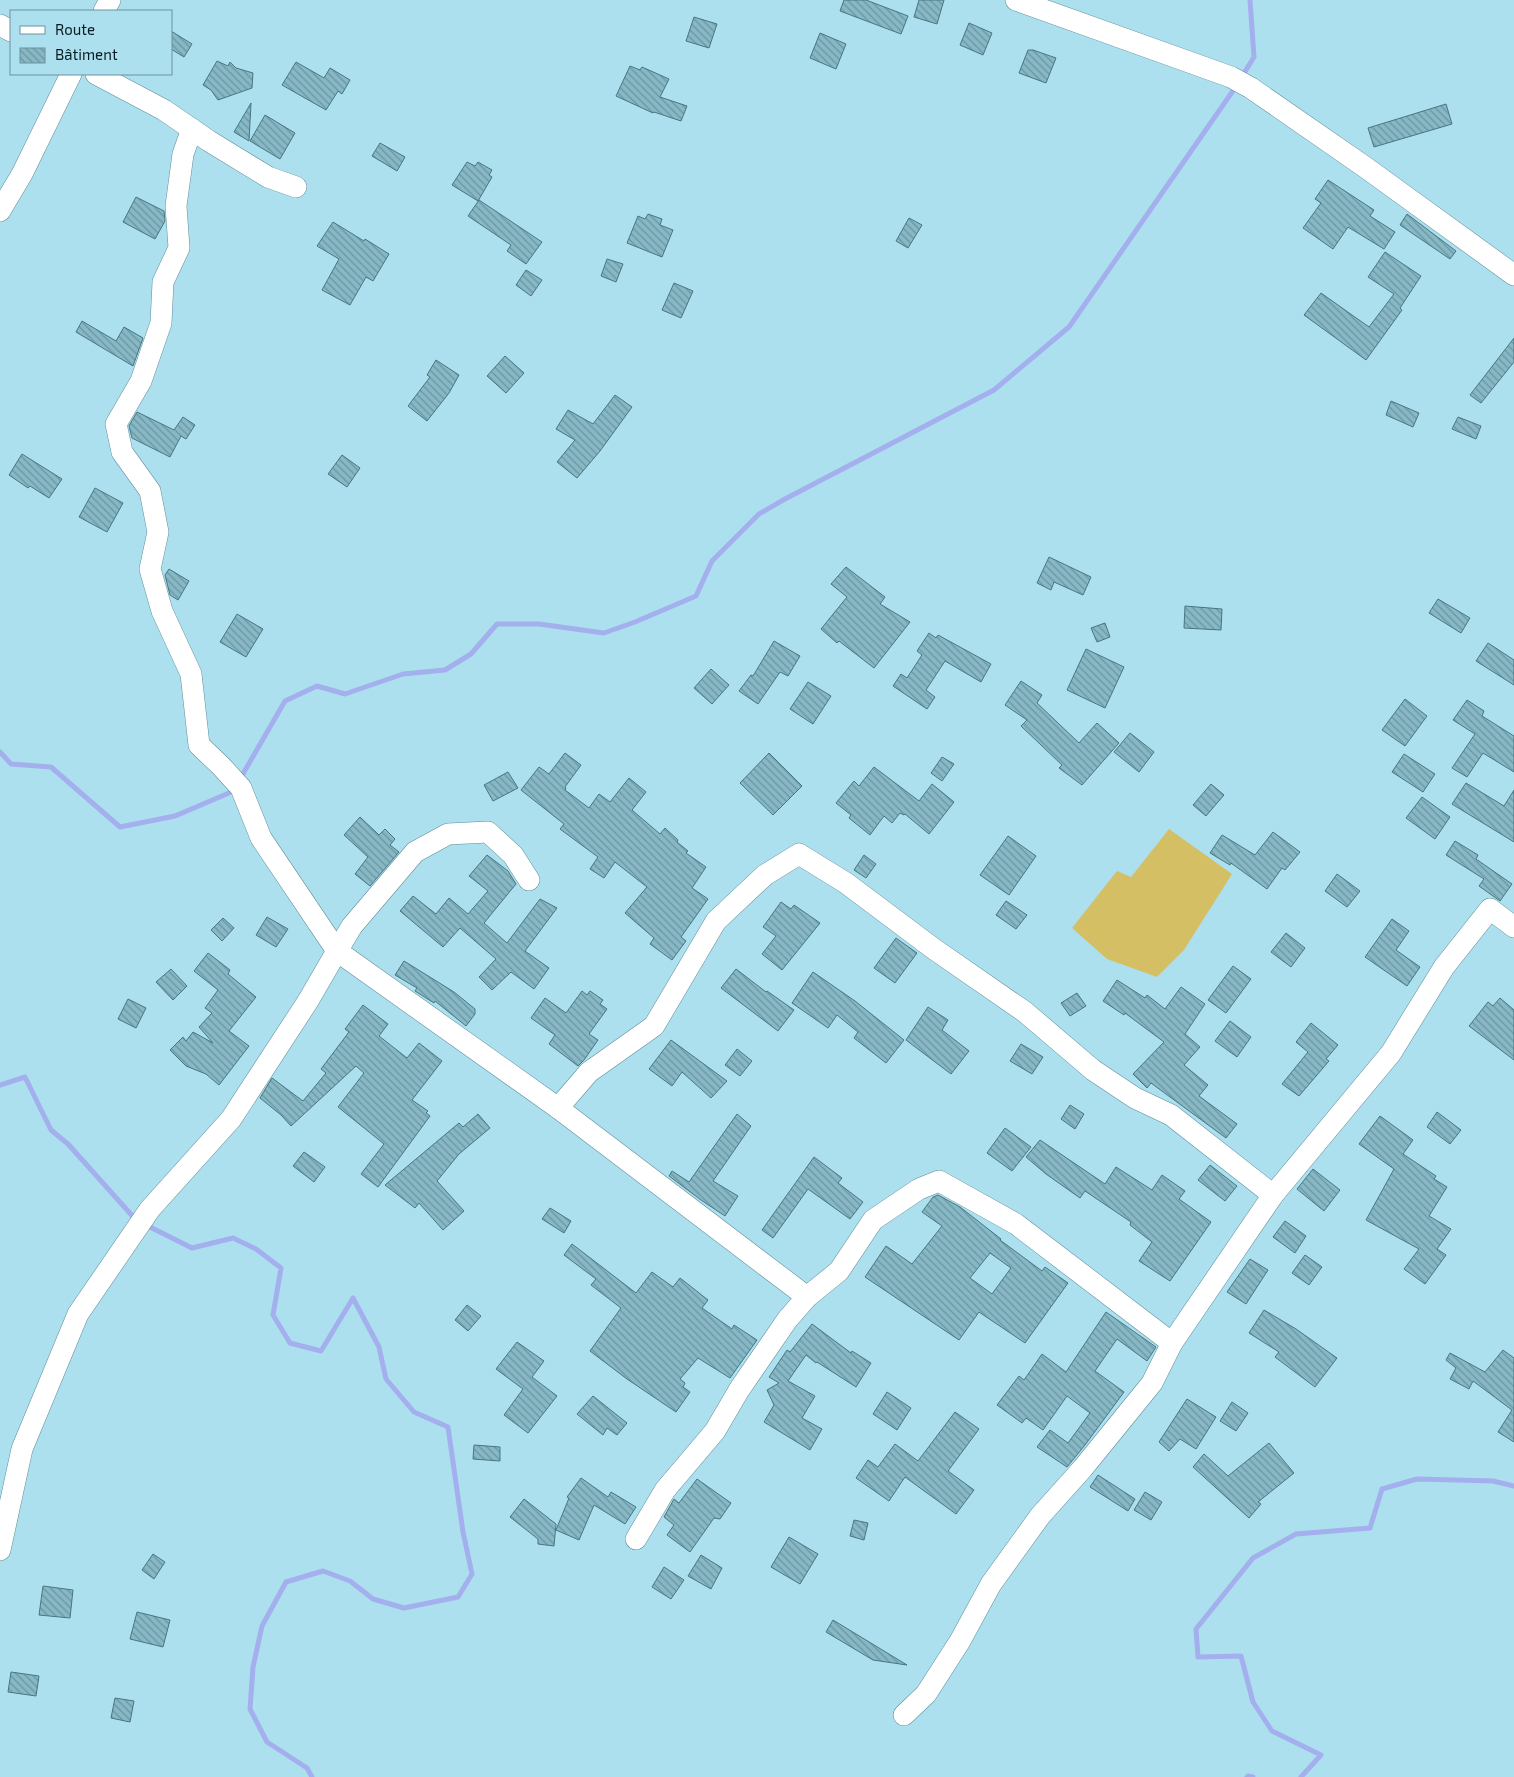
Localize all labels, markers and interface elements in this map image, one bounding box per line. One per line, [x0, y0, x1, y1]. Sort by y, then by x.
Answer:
legend [10, 10, 172, 75]
text: Route [55, 20, 95, 38]
text: Bâtiment [55, 45, 118, 63]

